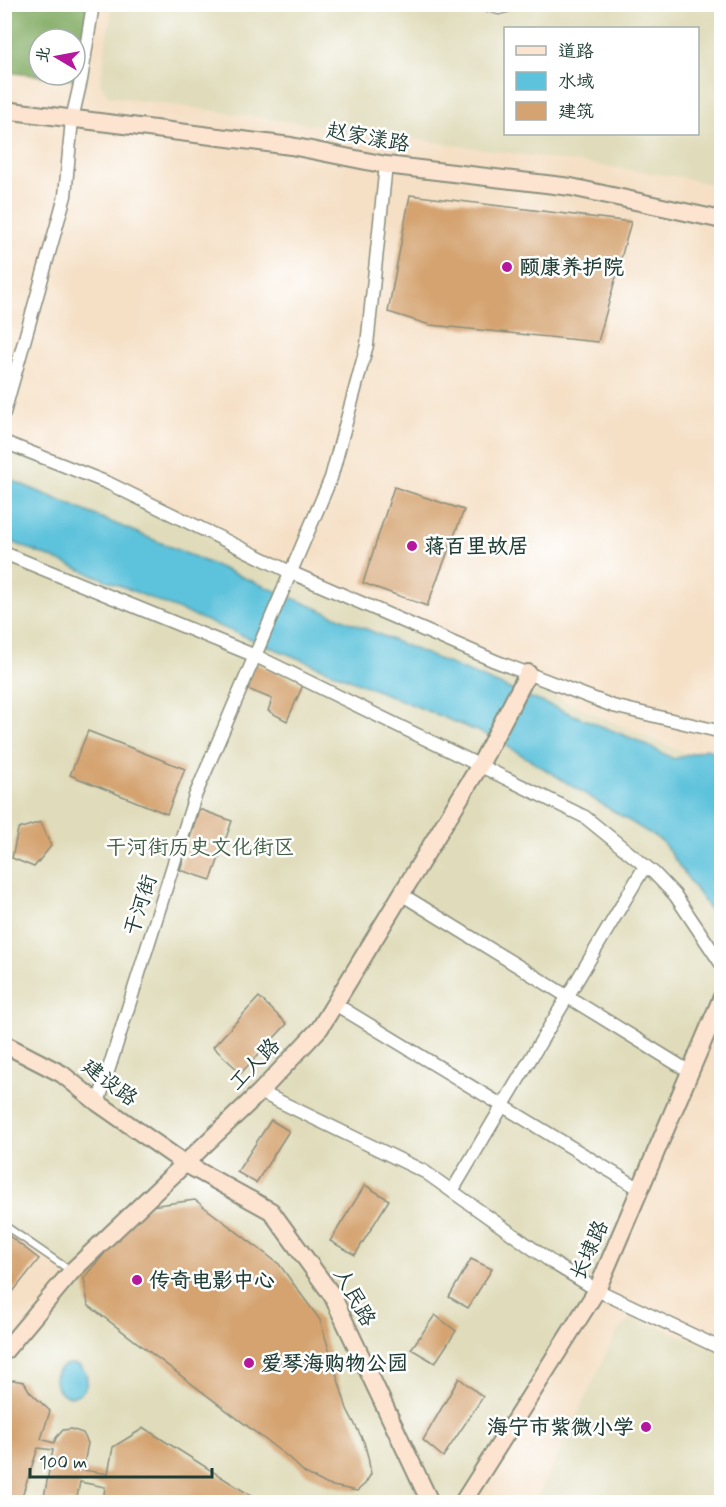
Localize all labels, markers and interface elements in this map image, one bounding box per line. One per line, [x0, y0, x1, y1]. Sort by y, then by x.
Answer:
north arrow [27, 27, 87, 87]
legend [504, 27, 699, 135]
text: 道路 [558, 40, 594, 64]
text: 北 [32, 45, 55, 64]
text: 水域 [558, 70, 594, 94]
text: 建筑 [558, 100, 594, 124]
street label: 赵家漾路 [324, 117, 412, 159]
place label: 颐康养护院 [519, 254, 624, 282]
marker: 颐康养护院 [500, 260, 514, 274]
place label: 蒋百里故居 [424, 533, 529, 561]
marker: 蒋百里故居 [405, 539, 419, 553]
park label: 干河街历史文化街区 [106, 834, 295, 862]
street label: 干河街 [118, 871, 164, 940]
street label: 工人路 [223, 1032, 287, 1097]
street label: 建设路 [76, 1053, 143, 1113]
street label: 长埭路 [564, 1216, 616, 1285]
street label: 人民路 [327, 1263, 382, 1332]
place label: 传奇电影中心 [149, 1267, 275, 1295]
marker: 传奇电影中心 [130, 1273, 144, 1287]
place label: 爱琴海购物公园 [261, 1350, 408, 1378]
marker: 爱琴海购物公园 [242, 1356, 256, 1370]
place label: 海宁市紫微小学 [487, 1414, 634, 1442]
marker: 海宁市紫微小学 [639, 1420, 653, 1434]
scale bar [30, 1441, 212, 1479]
text: 100 m [39, 1451, 87, 1475]

